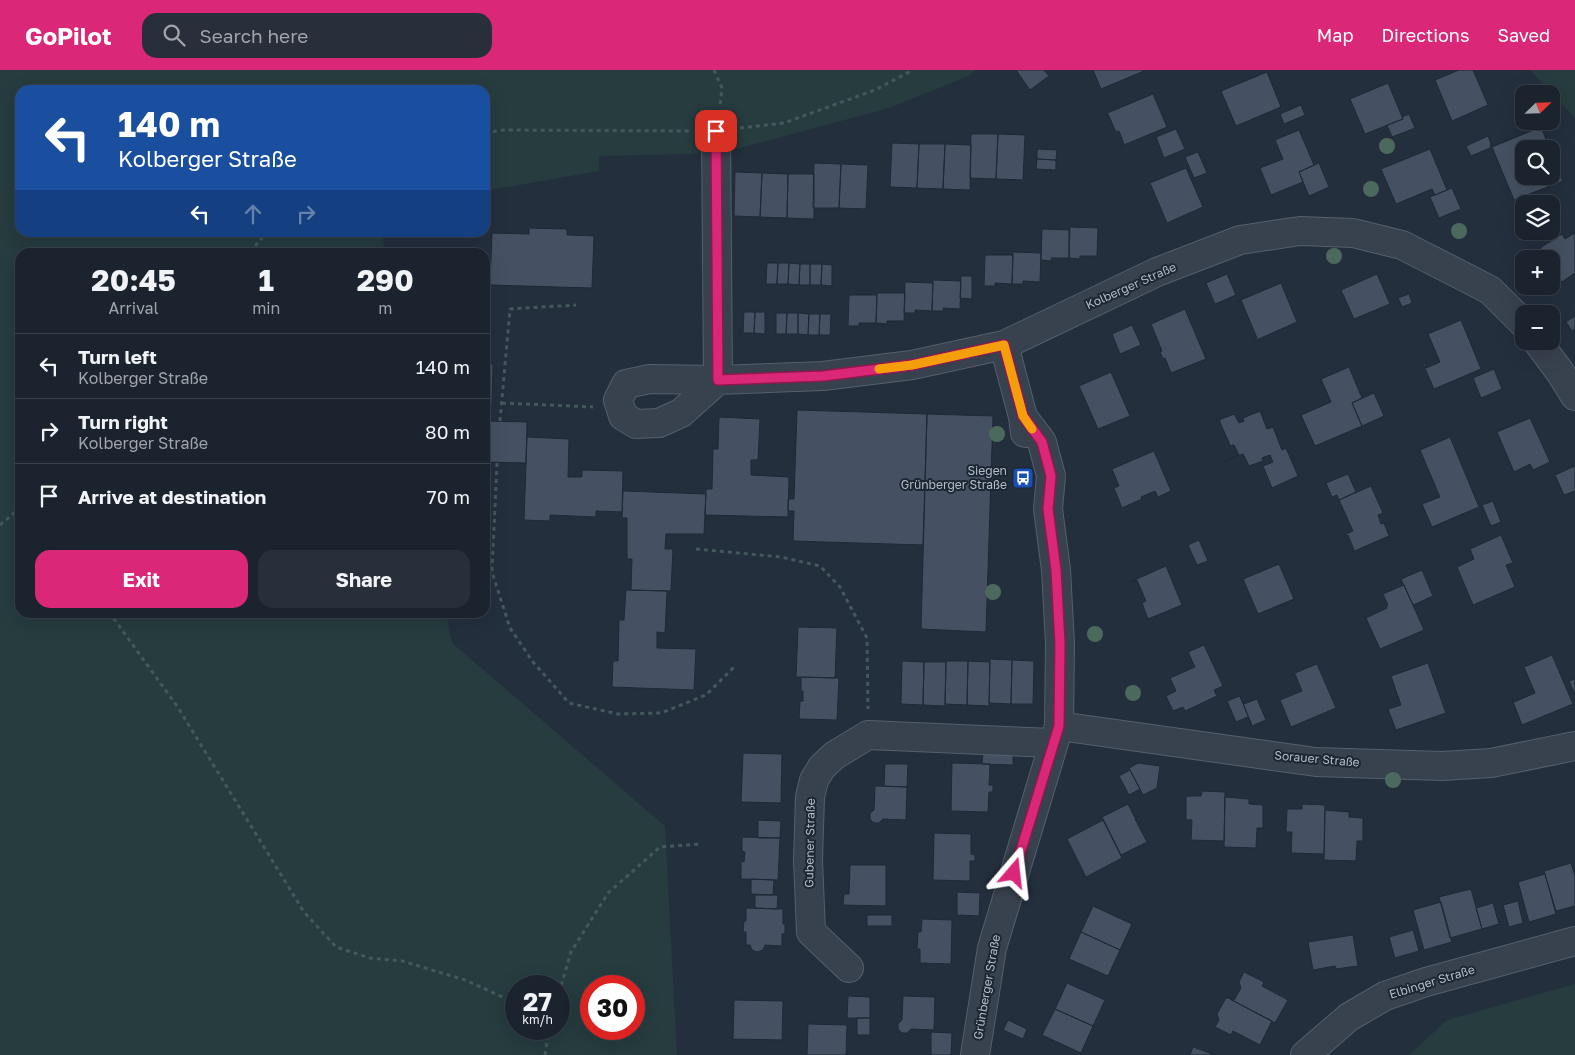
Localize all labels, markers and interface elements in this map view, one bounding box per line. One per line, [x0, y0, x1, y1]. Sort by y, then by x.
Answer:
search box [142, 13, 492, 58]
text: GoPilot [25, 21, 112, 50]
icon: search [160, 21, 188, 49]
text: Search here [200, 24, 308, 47]
text: Map [1317, 24, 1353, 46]
text: Directions [1381, 24, 1469, 46]
text: Saved [1497, 24, 1550, 46]
north arrow [1515, 85, 1560, 130]
map controls [1515, 85, 1560, 350]
text: 140 m [118, 103, 220, 145]
icon: left [35, 105, 100, 170]
pin [695, 110, 737, 152]
icon: arrive [702, 117, 730, 145]
button: search [1515, 140, 1560, 185]
text: Kolberger Straße [118, 145, 297, 172]
button: layers [1515, 195, 1560, 240]
icon: left [186, 200, 214, 228]
icon: ahead [239, 200, 267, 228]
icon: right [292, 200, 320, 228]
button: + [1515, 250, 1560, 295]
street label: Kolberger Straße [1083, 259, 1178, 312]
text: 20:45 [91, 262, 176, 298]
text: 1 [259, 262, 274, 298]
text: 290 [357, 262, 414, 298]
text: Arrival [109, 298, 159, 318]
text: min [252, 298, 280, 318]
text: m [378, 298, 392, 318]
button: − [1515, 305, 1560, 350]
text: Turn left [78, 345, 157, 368]
icon: left [35, 352, 63, 380]
text: 140 m [416, 355, 470, 378]
text: Kolberger Straße [78, 368, 208, 388]
text: Turn right [78, 410, 168, 433]
icon: right [35, 417, 63, 445]
text: 80 m [425, 420, 470, 443]
text: Kolberger Straße [78, 433, 208, 453]
place label: Siegen Grünberger Straße [901, 463, 1007, 492]
bus stop icon: Siegen Grünberger Straße [1011, 466, 1035, 490]
icon: arrive [35, 482, 63, 510]
text: Arrive at destination [78, 485, 266, 508]
text: 70 m [427, 485, 470, 508]
button: Exit [35, 550, 248, 608]
button: Share [258, 550, 470, 608]
street label: Sorauer Straße [1274, 747, 1360, 770]
street label: Gubener Straße [801, 798, 818, 888]
position arrow [987, 846, 1039, 898]
street label: Grünberger Straße [970, 933, 1003, 1041]
street label: Elbinger Straße [1387, 961, 1476, 1002]
speed limit sign: 30 [580, 975, 645, 1040]
text: 27 [523, 986, 552, 1017]
text: km/h [522, 1012, 553, 1027]

